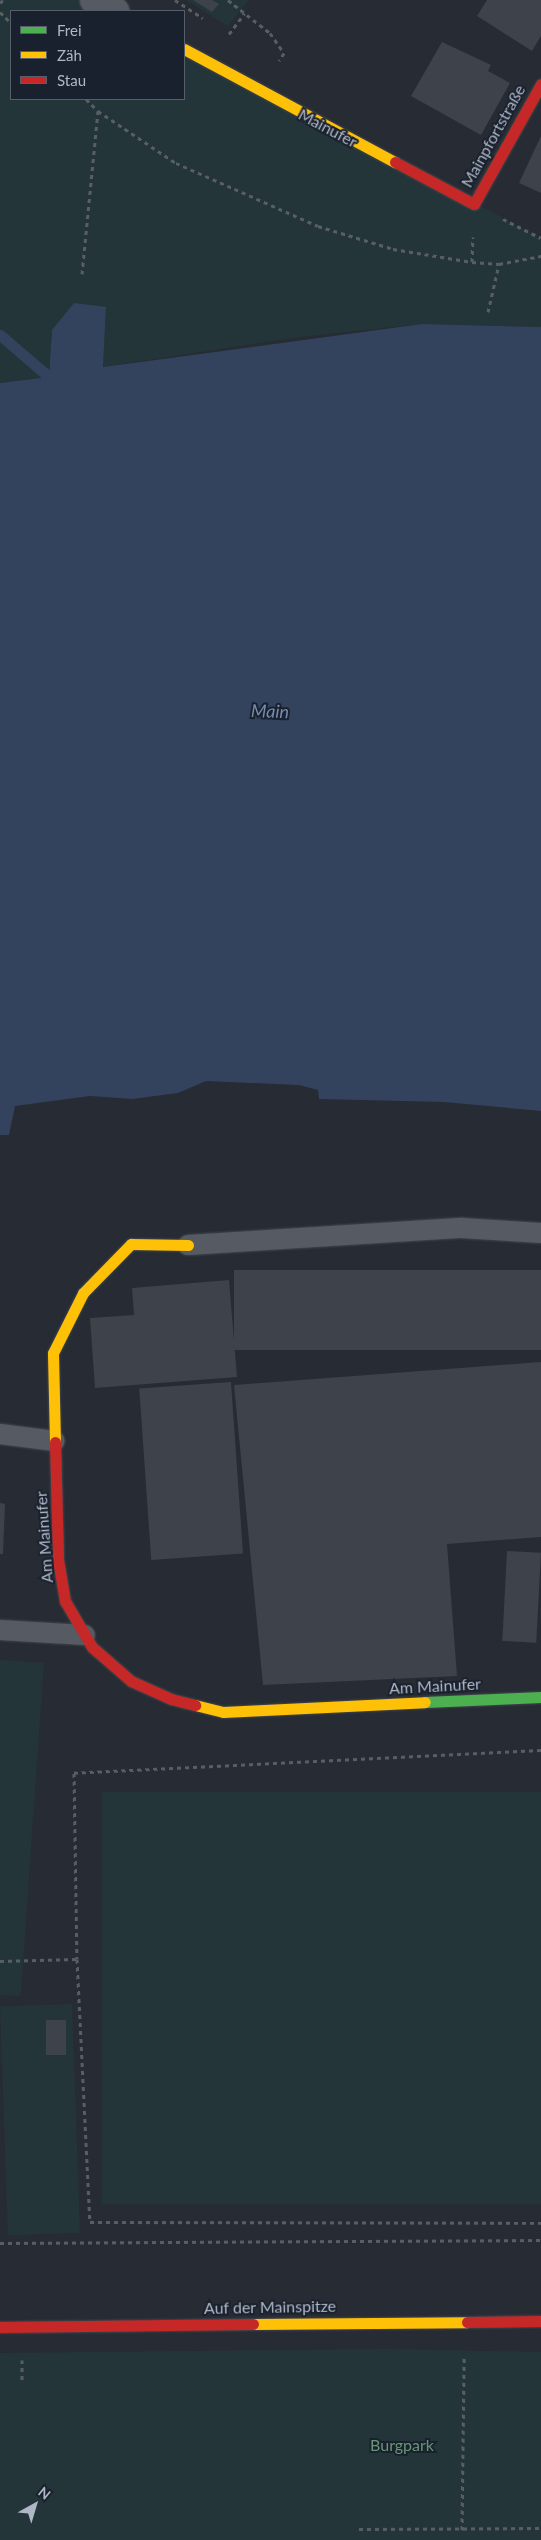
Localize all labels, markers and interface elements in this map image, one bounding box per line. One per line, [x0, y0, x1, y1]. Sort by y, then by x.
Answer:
legend [10, 10, 185, 100]
text: Frei [57, 21, 82, 39]
text: Zäh [57, 46, 82, 64]
text: Stau [57, 71, 86, 89]
street label: Mainpfortstraße [457, 81, 529, 191]
street label: Mainufer [295, 105, 361, 151]
water label: Main [251, 700, 289, 722]
street label: Am Mainufer [31, 1490, 57, 1584]
street label: Am Mainufer [389, 1674, 481, 1698]
street label: Auf der Mainspitze [203, 2296, 337, 2318]
park label: Burgpark [370, 2435, 434, 2455]
north arrow [10, 2480, 60, 2530]
text: N [35, 2483, 54, 2503]

